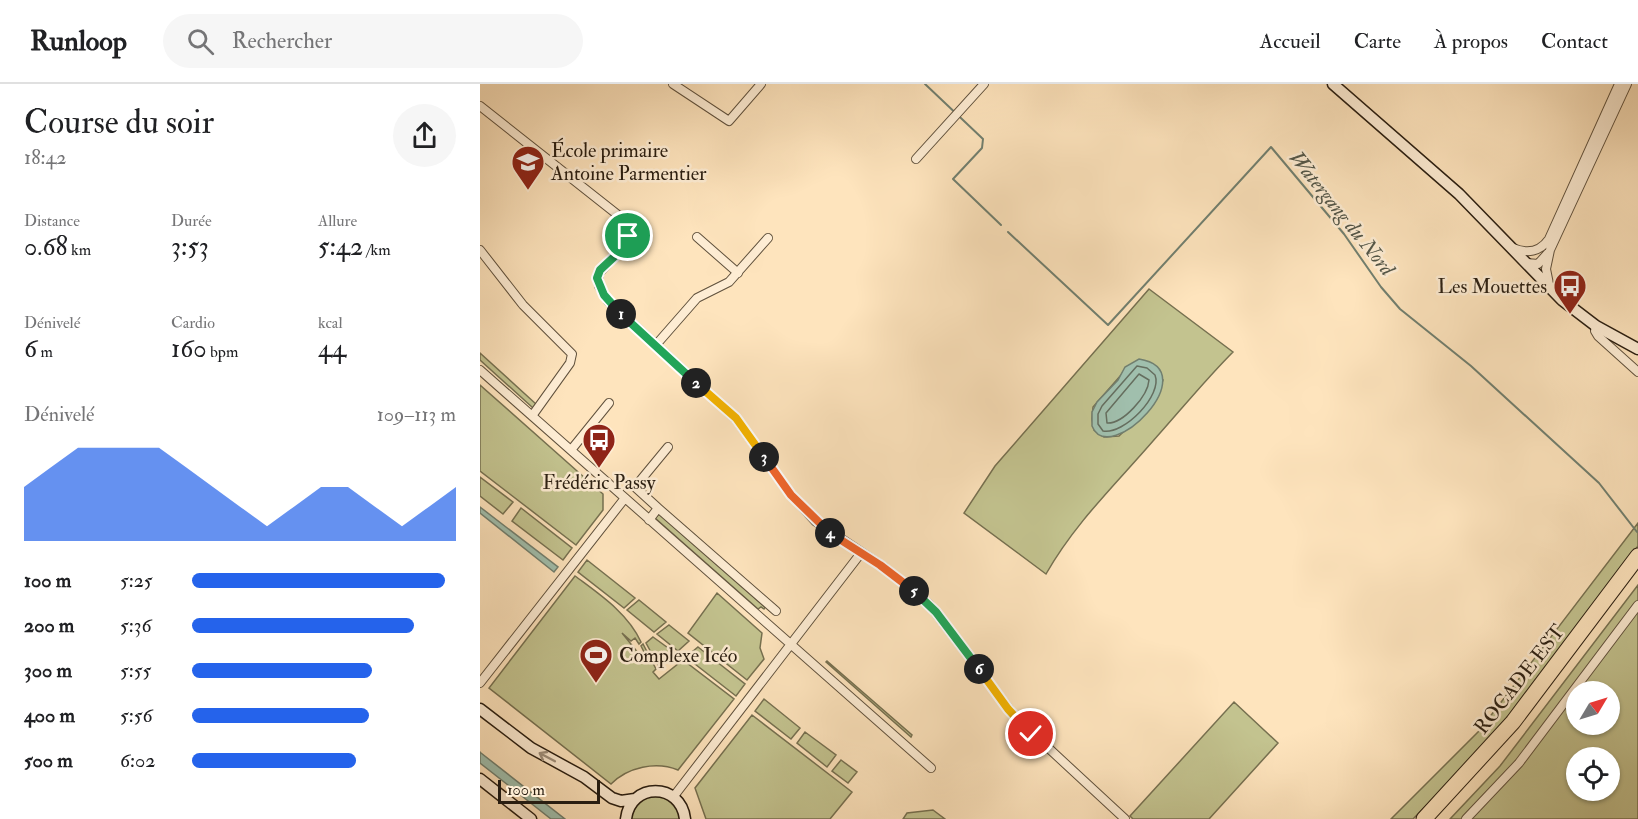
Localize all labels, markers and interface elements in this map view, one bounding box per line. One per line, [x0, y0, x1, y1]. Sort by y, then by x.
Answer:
search box [163, 14, 583, 68]
text: Runloop [30, 24, 127, 59]
icon: search [184, 25, 217, 58]
text: Rechercher [232, 27, 332, 55]
text: Accueil [1260, 28, 1321, 55]
text: Carte [1354, 28, 1401, 55]
text: À propos [1434, 28, 1508, 55]
text: Contact [1541, 28, 1608, 55]
text: Course du soir [24, 102, 214, 143]
button: share [393, 104, 456, 167]
place label: École primaire Antoine Parmentier [550, 137, 707, 186]
school or university icon: École primaire Antoine Parmentier [510, 144, 546, 191]
text: 18:42 [24, 145, 66, 170]
water label: Watergang du Nord [1283, 145, 1401, 282]
pin [602, 210, 653, 261]
text: Distance [24, 211, 80, 231]
text: Durée [171, 211, 212, 231]
text: Allure [318, 211, 357, 231]
icon: arrive [611, 219, 644, 252]
text: 0.68 [24, 231, 68, 263]
text: 3:53 [171, 231, 209, 263]
text: 5:42 [318, 231, 363, 263]
text: km [68, 240, 91, 260]
text: /km [363, 240, 391, 260]
bus stop icon: Les Mouettes [1552, 268, 1588, 315]
place label: Les Mouettes [1438, 274, 1547, 299]
pin: 1 [606, 299, 636, 329]
text: 1 [618, 304, 624, 324]
text: Dénivelé [24, 313, 80, 333]
text: Cardio [171, 313, 215, 333]
text: kcal [318, 313, 343, 333]
text: 6 [24, 333, 37, 365]
text: 160 [171, 333, 207, 365]
text: 44 [318, 333, 346, 365]
text: m [37, 342, 53, 362]
text: bpm [207, 342, 238, 362]
pin: 2 [681, 368, 711, 398]
text: 2 [692, 373, 700, 393]
text: Dénivelé [24, 402, 94, 427]
text: 109–113 m [377, 402, 456, 427]
bus stop icon: Frédéric Passy [581, 422, 617, 469]
pin: 3 [749, 442, 779, 472]
text: 3 [761, 447, 767, 467]
place label: Frédéric Passy [543, 470, 657, 495]
pin: 4 [815, 518, 845, 548]
text: 4 [826, 523, 834, 543]
text: 100 m [24, 568, 71, 593]
text: 5:25 [120, 568, 153, 593]
pin: 5 [899, 576, 929, 606]
text: 5 [910, 581, 918, 601]
text: 200 m [24, 613, 74, 638]
text: 5:36 [120, 613, 152, 638]
street label: ROCADE EST [1469, 619, 1570, 739]
sports icon: Complexe Icéo [578, 637, 614, 684]
place label: Complexe Icéo [619, 643, 737, 669]
pin: 6 [964, 654, 994, 684]
text: 300 m [24, 658, 72, 683]
text: 5:55 [120, 658, 151, 683]
text: 6 [975, 659, 983, 679]
north arrow [1566, 681, 1620, 735]
map controls [1566, 681, 1620, 801]
text: 400 m [24, 703, 75, 728]
text: 5:56 [120, 703, 153, 728]
pin [1005, 708, 1056, 759]
icon: check [1014, 717, 1047, 750]
button: locate [1566, 747, 1620, 801]
text: 500 m [24, 748, 73, 773]
text: 6:02 [120, 748, 155, 773]
one-way arrow [539, 751, 556, 763]
scale bar [498, 777, 600, 804]
text: 100 m [507, 780, 545, 800]

